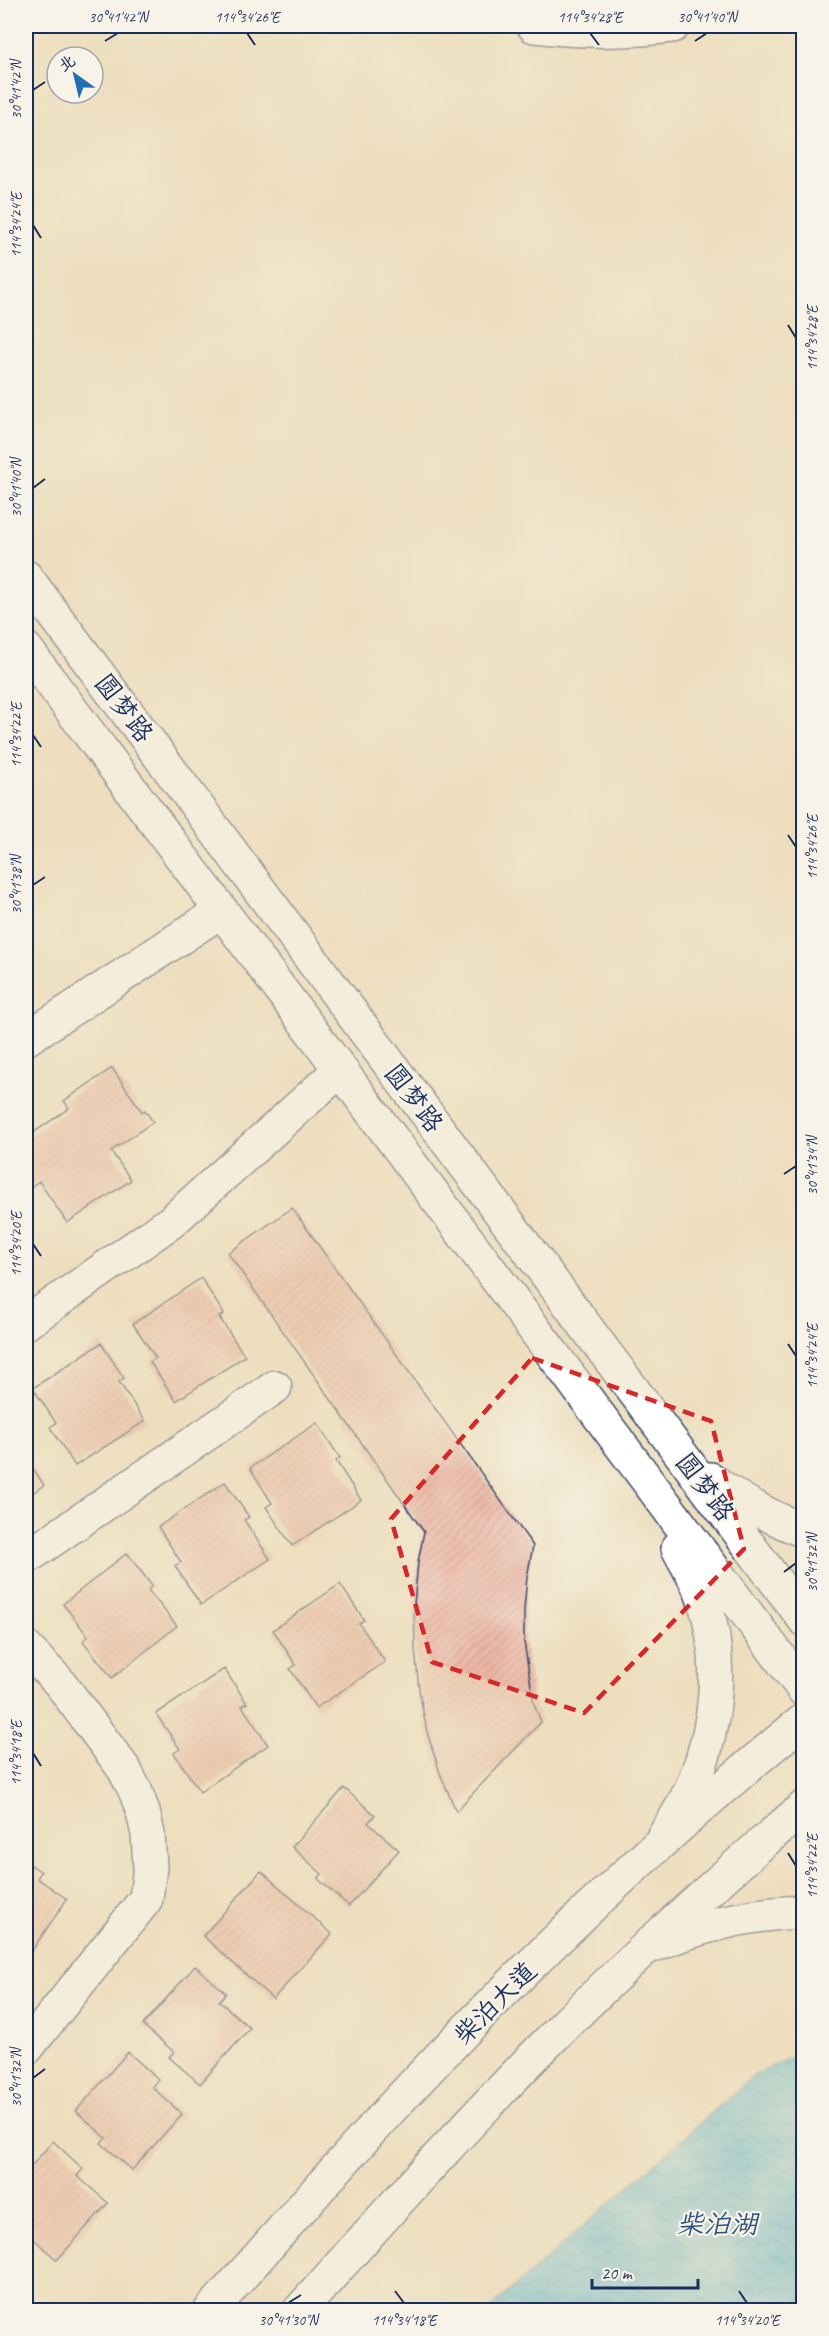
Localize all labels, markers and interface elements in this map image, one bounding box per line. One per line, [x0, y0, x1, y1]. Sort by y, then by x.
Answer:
text: 30°41'42"N [88, 8, 151, 27]
text: 114°34'26"E [215, 8, 281, 27]
text: 114°34'28"E [558, 8, 624, 27]
text: 30°41'40"N [677, 8, 740, 27]
north arrow [45, 45, 105, 105]
text: 北 [55, 51, 79, 76]
text: 30°41'42"N [7, 57, 26, 120]
text: 114°34'24"E [7, 191, 26, 257]
text: 114°34'28"E [803, 304, 822, 370]
text: 30°41'40"N [7, 455, 26, 518]
street label: 圆梦路 [87, 667, 161, 749]
text: 114°34'22"E [7, 701, 26, 767]
text: 114°34'26"E [803, 813, 822, 879]
text: 30°41'38"N [7, 852, 26, 915]
street label: 圆梦路 [377, 1057, 451, 1139]
text: 30°41'34"N [803, 1133, 822, 1196]
text: 114°34'20"E [7, 1210, 26, 1276]
text: 114°34'24"E [803, 1322, 822, 1388]
street label: 圆梦路 [668, 1446, 742, 1528]
text: 30°41'32"N [803, 1530, 822, 1593]
text: 114°34'18"E [7, 1719, 26, 1785]
text: 114°34'22"E [803, 1832, 822, 1898]
street label: 柴泊大道 [447, 1955, 543, 2051]
text: 30°41'32"N [7, 2045, 26, 2108]
water label: 柴泊湖 [677, 2207, 760, 2241]
scale bar [592, 2252, 698, 2290]
text: 20 m [601, 2262, 634, 2284]
text: 30°41'30"N [258, 2311, 321, 2330]
text: 114°34'18"E [372, 2311, 438, 2330]
text: 114°34'20"E [715, 2311, 781, 2330]

